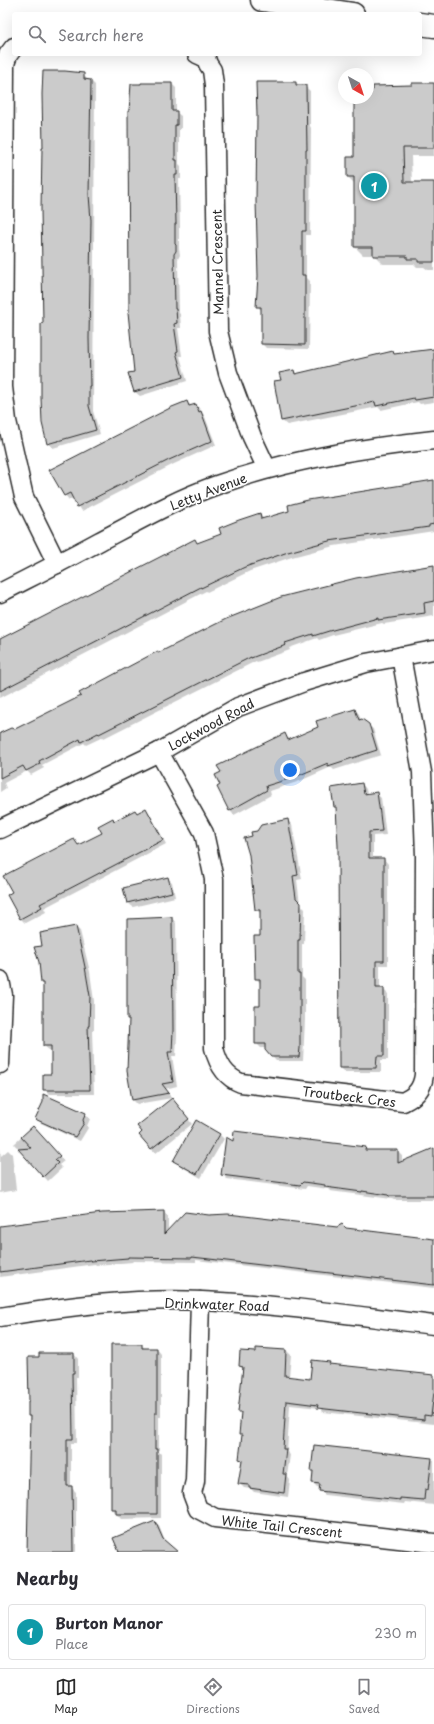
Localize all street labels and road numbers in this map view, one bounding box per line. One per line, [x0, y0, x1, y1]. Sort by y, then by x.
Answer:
street label: Mannel Crescent [207, 209, 227, 315]
street label: Letty Avenue [167, 468, 249, 514]
street label: Lockwood Road [165, 693, 257, 755]
street label: Troutbeck Cres [301, 1081, 397, 1111]
street label: Drinkwater Road [164, 1293, 270, 1315]
street label: White Tail Crescent [221, 1510, 343, 1542]

